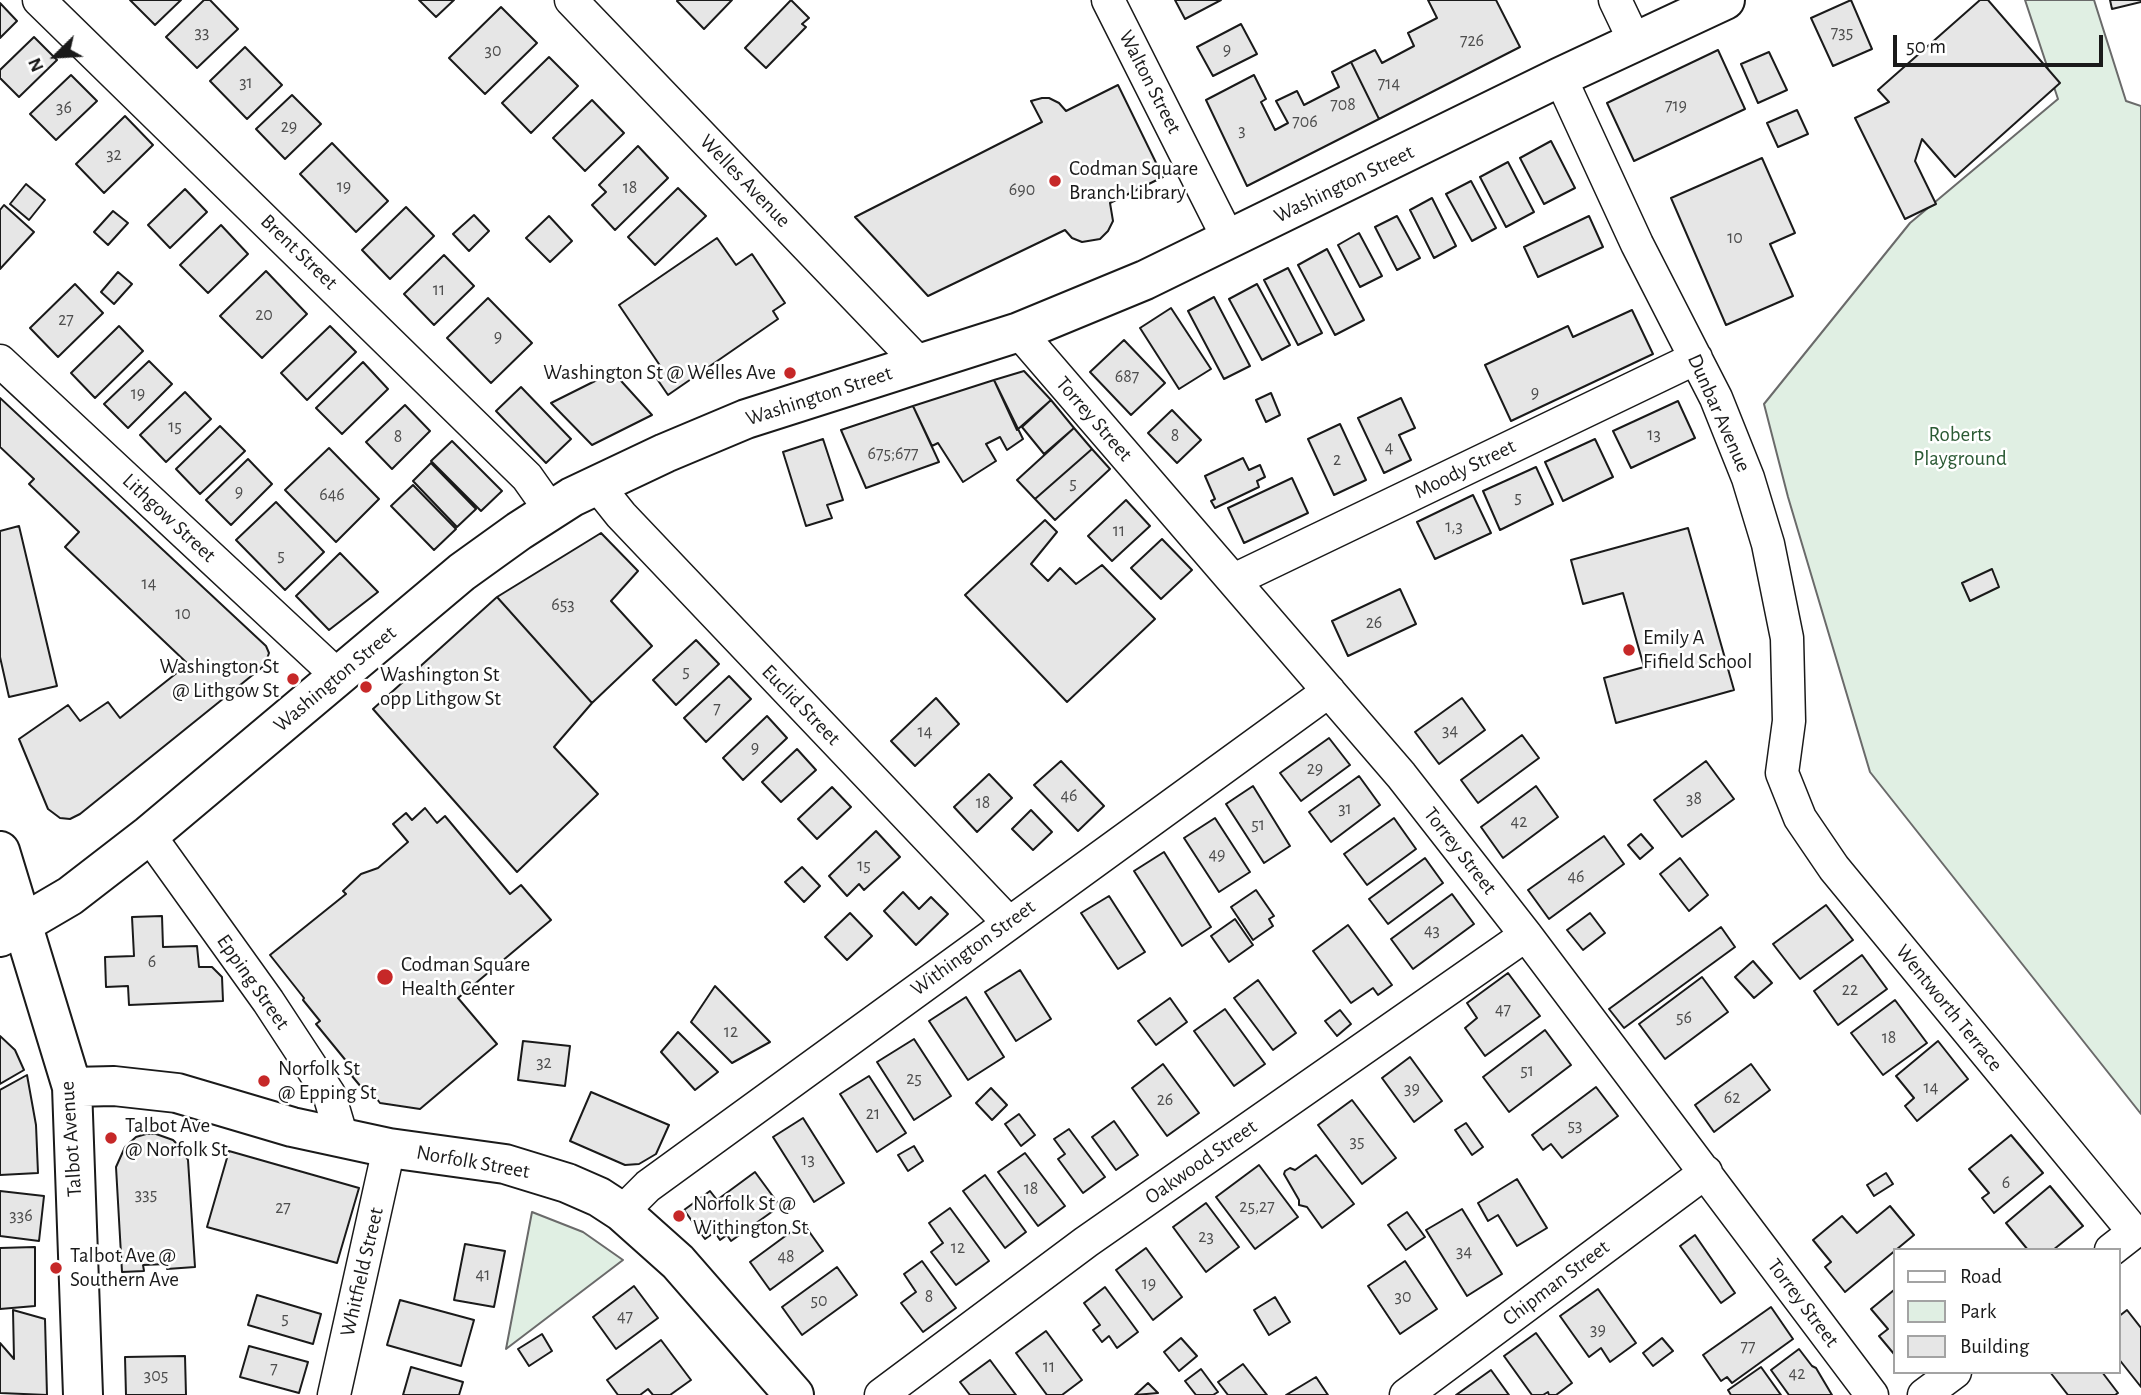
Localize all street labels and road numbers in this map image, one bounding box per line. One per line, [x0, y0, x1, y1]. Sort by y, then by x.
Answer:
street label: Walton Street [1113, 26, 1187, 138]
street label: Welles Avenue [694, 129, 796, 233]
street label: Washington Street [1270, 139, 1418, 229]
street label: Brent Street [255, 209, 343, 295]
street label: Dunbar Avenue [1682, 350, 1756, 476]
street label: Washington Street [743, 360, 895, 432]
street label: Torrey Street [1050, 371, 1138, 467]
street label: Moody Street [1410, 434, 1520, 504]
street label: Lithgow Street [117, 468, 221, 568]
street label: Washington Street [269, 620, 401, 738]
street label: Euclid Street [756, 659, 846, 751]
street label: Torrey Street [1418, 802, 1502, 900]
street label: Withington Street [906, 894, 1040, 1002]
street label: Epping Street [211, 929, 295, 1035]
street label: Wentworth Terrace [1890, 939, 2008, 1077]
street label: Talbot Avenue [54, 1080, 88, 1198]
street label: Oakwood Street [1140, 1114, 1262, 1210]
street label: Norfolk Street [414, 1140, 532, 1184]
street label: Whitfield Street [335, 1205, 389, 1339]
street label: Chipman Street [1498, 1235, 1614, 1331]
street label: Torrey Street [1762, 1254, 1844, 1352]

